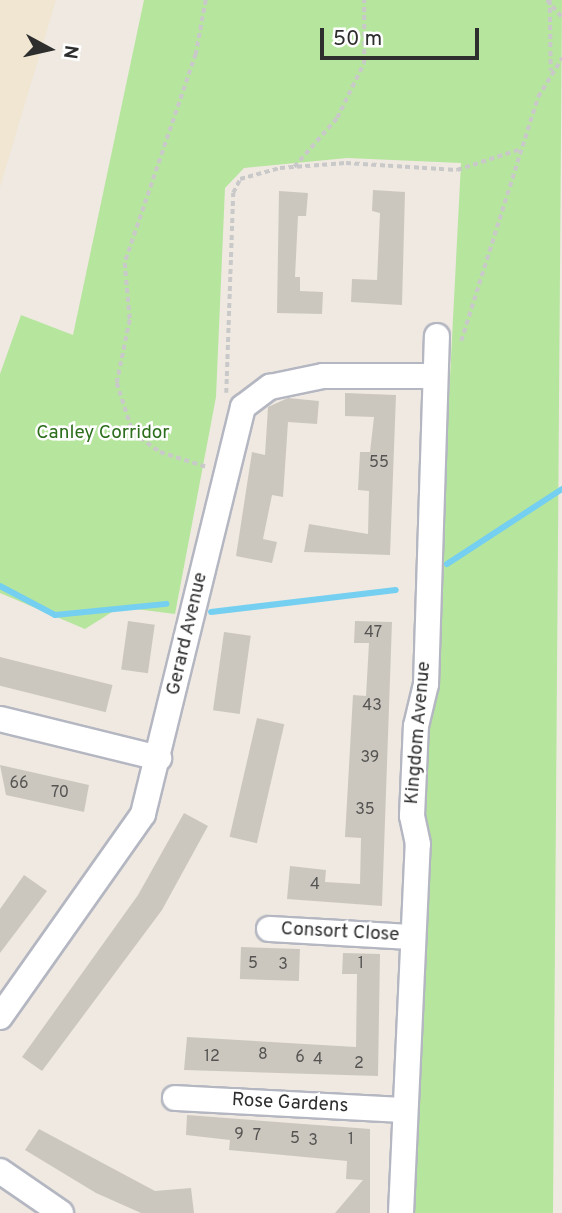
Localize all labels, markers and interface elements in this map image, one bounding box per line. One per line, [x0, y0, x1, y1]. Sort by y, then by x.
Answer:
north arrow [14, 14, 84, 84]
scale bar [324, 14, 483, 58]
text: 50 m [333, 26, 382, 53]
text: N [57, 43, 83, 60]
park label: Canley Corridor [36, 423, 170, 445]
house number: 55 [369, 453, 389, 473]
street label: Gerard Avenue [163, 570, 213, 698]
house number: 47 [364, 623, 382, 643]
street label: Kingdom Avenue [401, 660, 437, 806]
house number: 43 [362, 696, 382, 716]
house number: 39 [361, 748, 379, 768]
house number: 66 [9, 774, 29, 794]
house number: 70 [51, 783, 69, 803]
house number: 35 [355, 800, 375, 820]
house number: 4 [310, 875, 320, 895]
street label: Consort Close [280, 919, 400, 947]
house number: 5 [248, 954, 258, 974]
house number: 1 [358, 954, 364, 974]
house number: 3 [278, 955, 288, 975]
house number: 8 [258, 1045, 268, 1065]
house number: 12 [204, 1047, 220, 1067]
house number: 6 [295, 1048, 305, 1068]
house number: 4 [313, 1050, 323, 1070]
house number: 2 [354, 1054, 364, 1074]
street label: Rose Gardens [231, 1090, 349, 1118]
house number: 9 [234, 1125, 244, 1145]
house number: 7 [253, 1126, 261, 1146]
house number: 5 [290, 1129, 300, 1149]
house number: 1 [348, 1130, 354, 1150]
house number: 3 [308, 1131, 318, 1151]

